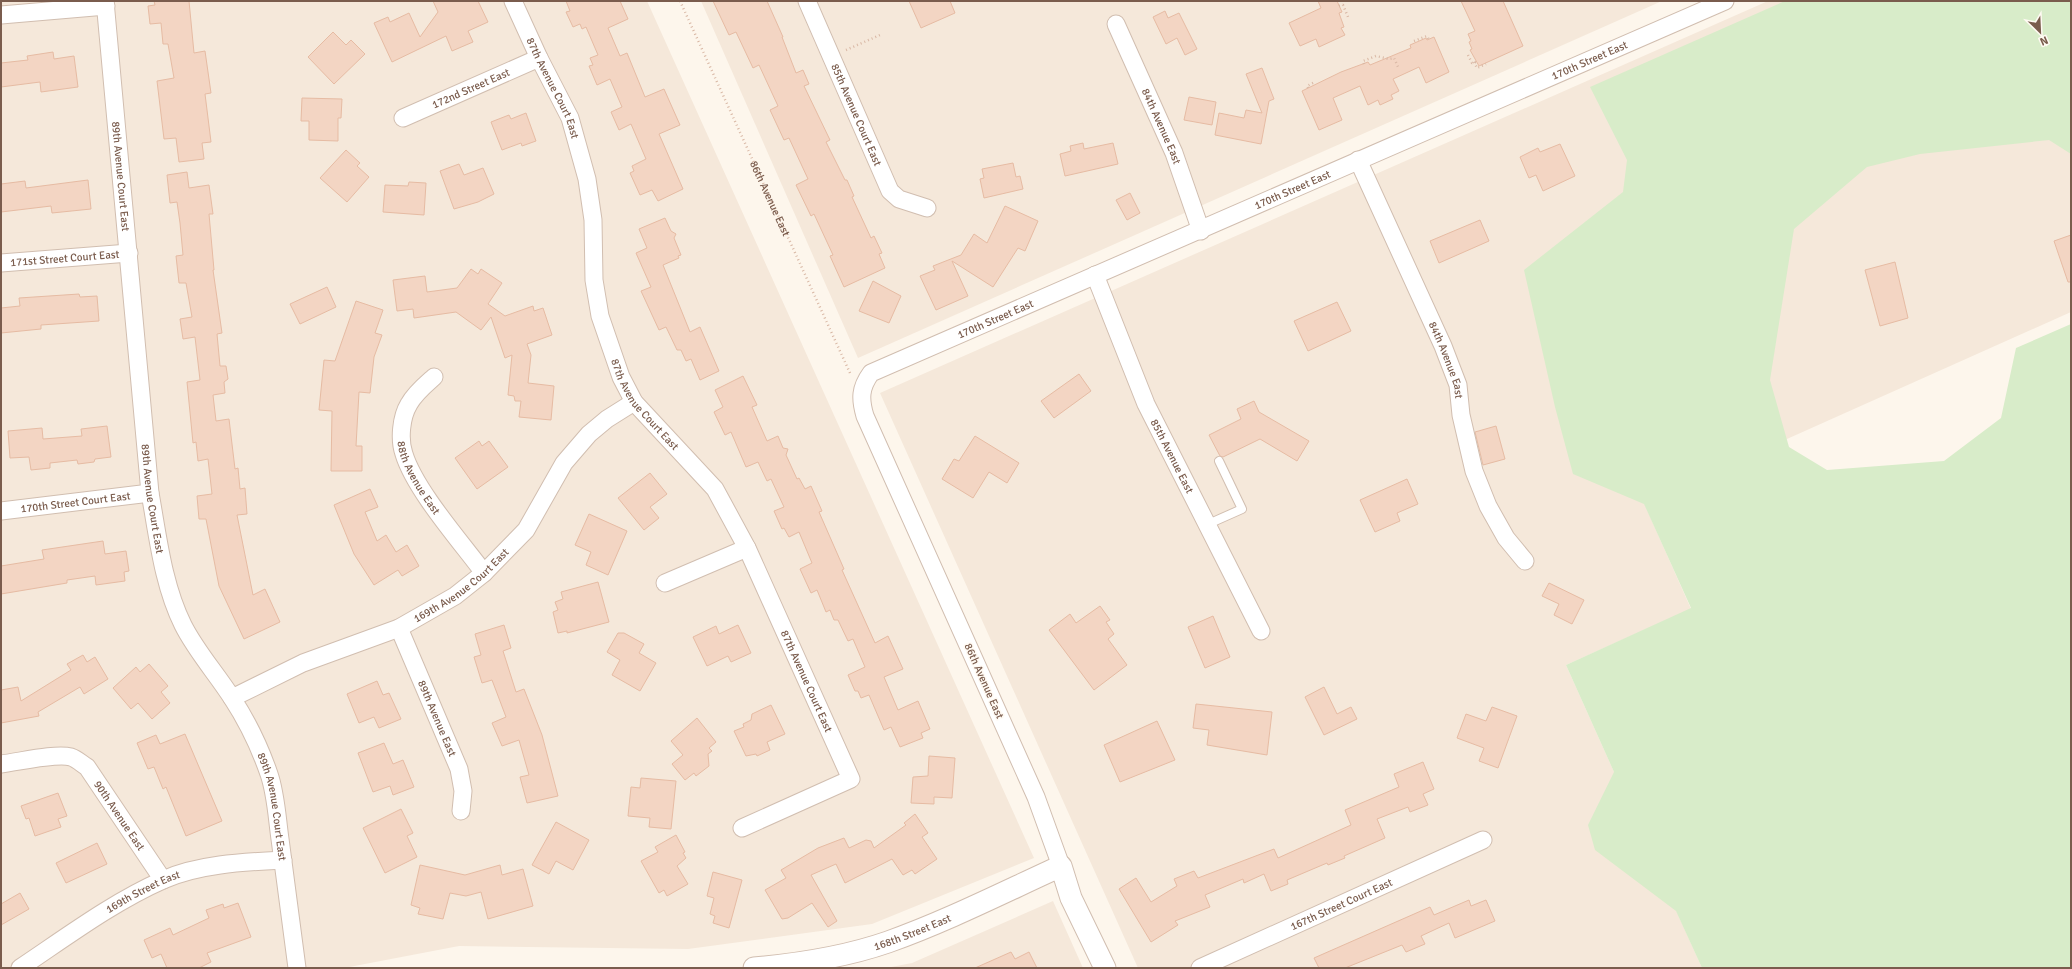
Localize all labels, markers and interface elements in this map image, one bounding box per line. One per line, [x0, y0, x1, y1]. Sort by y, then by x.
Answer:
north arrow [2020, 12, 2060, 52]
text: N [2038, 33, 2050, 48]
street label: 87th Avenue Court East [524, 35, 582, 140]
street label: 170th Street East [1549, 38, 1630, 82]
street label: 85th Avenue Court East [829, 61, 885, 168]
street label: 172nd Street East [430, 65, 512, 111]
street label: 84th Avenue East [1139, 86, 1184, 166]
street label: 89th Avenue Court East [110, 121, 133, 232]
street label: 86th Avenue East [747, 159, 793, 238]
street label: 170th Street East [1252, 167, 1333, 212]
street label: 171st Street Court East [10, 247, 120, 269]
street label: 170th Street East [955, 297, 1035, 341]
street label: 84th Avenue East [1426, 319, 1466, 399]
street label: 87th Avenue Court East [609, 357, 682, 453]
street label: 85th Avenue East [1148, 417, 1197, 495]
street label: 88th Avenue East [395, 440, 443, 517]
street label: 89th Avenue Court East [139, 443, 167, 555]
street label: 170th Street Court East [20, 489, 131, 515]
street label: 169th Avenue Court East [411, 545, 511, 625]
street label: 87th Avenue Court East [778, 628, 836, 734]
street label: 86th Avenue East [962, 641, 1007, 721]
street label: 89th Avenue East [415, 678, 459, 758]
street label: 89th Avenue Court East [255, 751, 289, 862]
street label: 90th Avenue East [91, 778, 148, 853]
street label: 169th Street East [103, 867, 182, 916]
street label: 167th Street Court East [1288, 875, 1394, 933]
street label: 168th Street East [872, 911, 953, 953]

